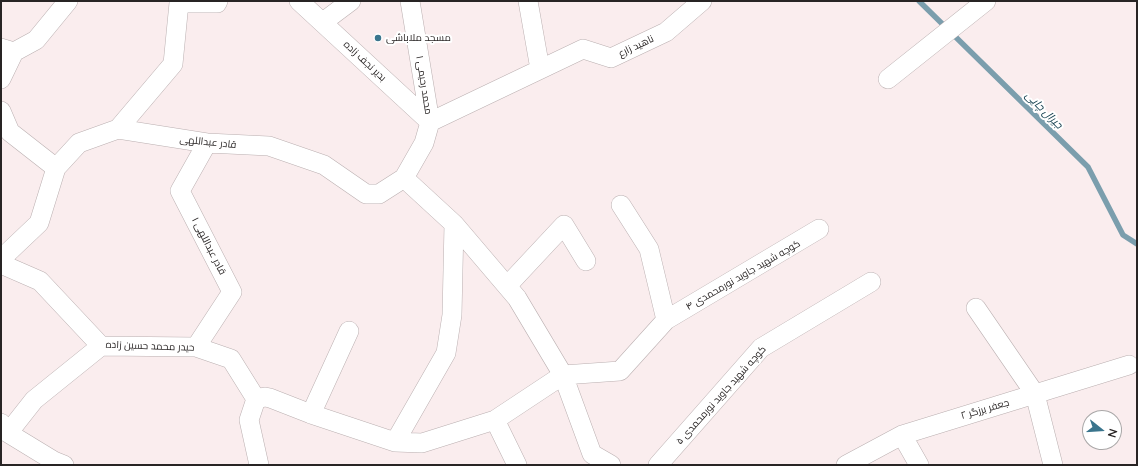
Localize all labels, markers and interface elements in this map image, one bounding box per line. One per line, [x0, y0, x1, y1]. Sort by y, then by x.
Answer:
place label: مسجد ملاباشی [386, 32, 451, 44]
marker: مسجد ملاباشی [373, 33, 383, 43]
street label: ناهید زارع [616, 33, 656, 59]
street label: بدیر نجف زاده [341, 38, 389, 84]
street label: محمد رحیمی ۱ [413, 55, 435, 115]
water label: جیرال چایی [1023, 89, 1065, 131]
street label: قادر عبداللهی [179, 133, 237, 151]
street label: قادر عبداللهی ۱ [189, 215, 229, 277]
street label: کوچه شهید جاوید نورمحمدی ۴ [684, 237, 802, 313]
street label: حیدر محمد حسین زاده [105, 338, 195, 354]
street label: کوچه شهید جاوید نورمحمدی ۵ [673, 343, 769, 447]
street label: جعفر برزگر ۲ [959, 396, 1011, 422]
north arrow [1082, 410, 1122, 450]
text: N [1106, 427, 1120, 439]

